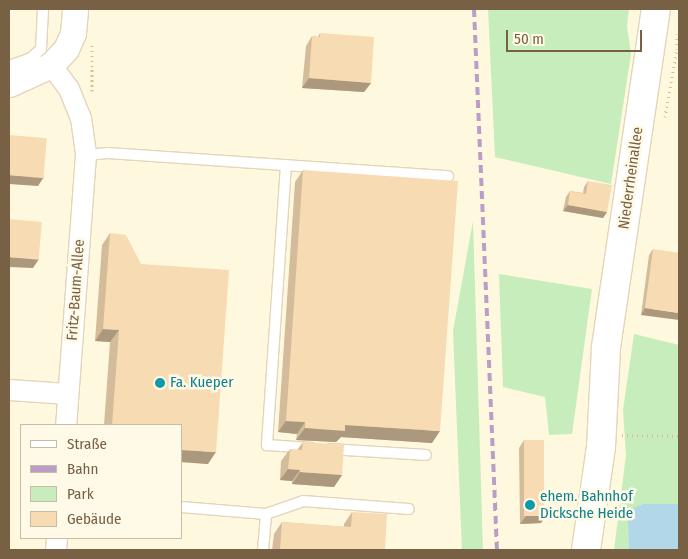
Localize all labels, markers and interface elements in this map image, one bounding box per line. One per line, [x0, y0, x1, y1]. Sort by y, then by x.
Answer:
scale bar [508, 20, 644, 52]
text: 50 m [514, 30, 544, 48]
street label: Niederrheinallee [615, 126, 647, 230]
street label: Fritz-Baum-Allee [63, 239, 89, 341]
place label: Fa. Kueper [170, 374, 233, 392]
marker: Fa. Kueper [154, 377, 166, 389]
legend [20, 424, 182, 539]
text: Straße [67, 435, 107, 453]
text: Bahn [67, 460, 98, 478]
text: Park [67, 485, 94, 503]
place label: ehem. Bahnhof Dicksche Heide [540, 487, 633, 522]
marker: ehem. Bahnhof Dicksche Heide [524, 499, 536, 511]
text: Gebäude [67, 510, 122, 528]

